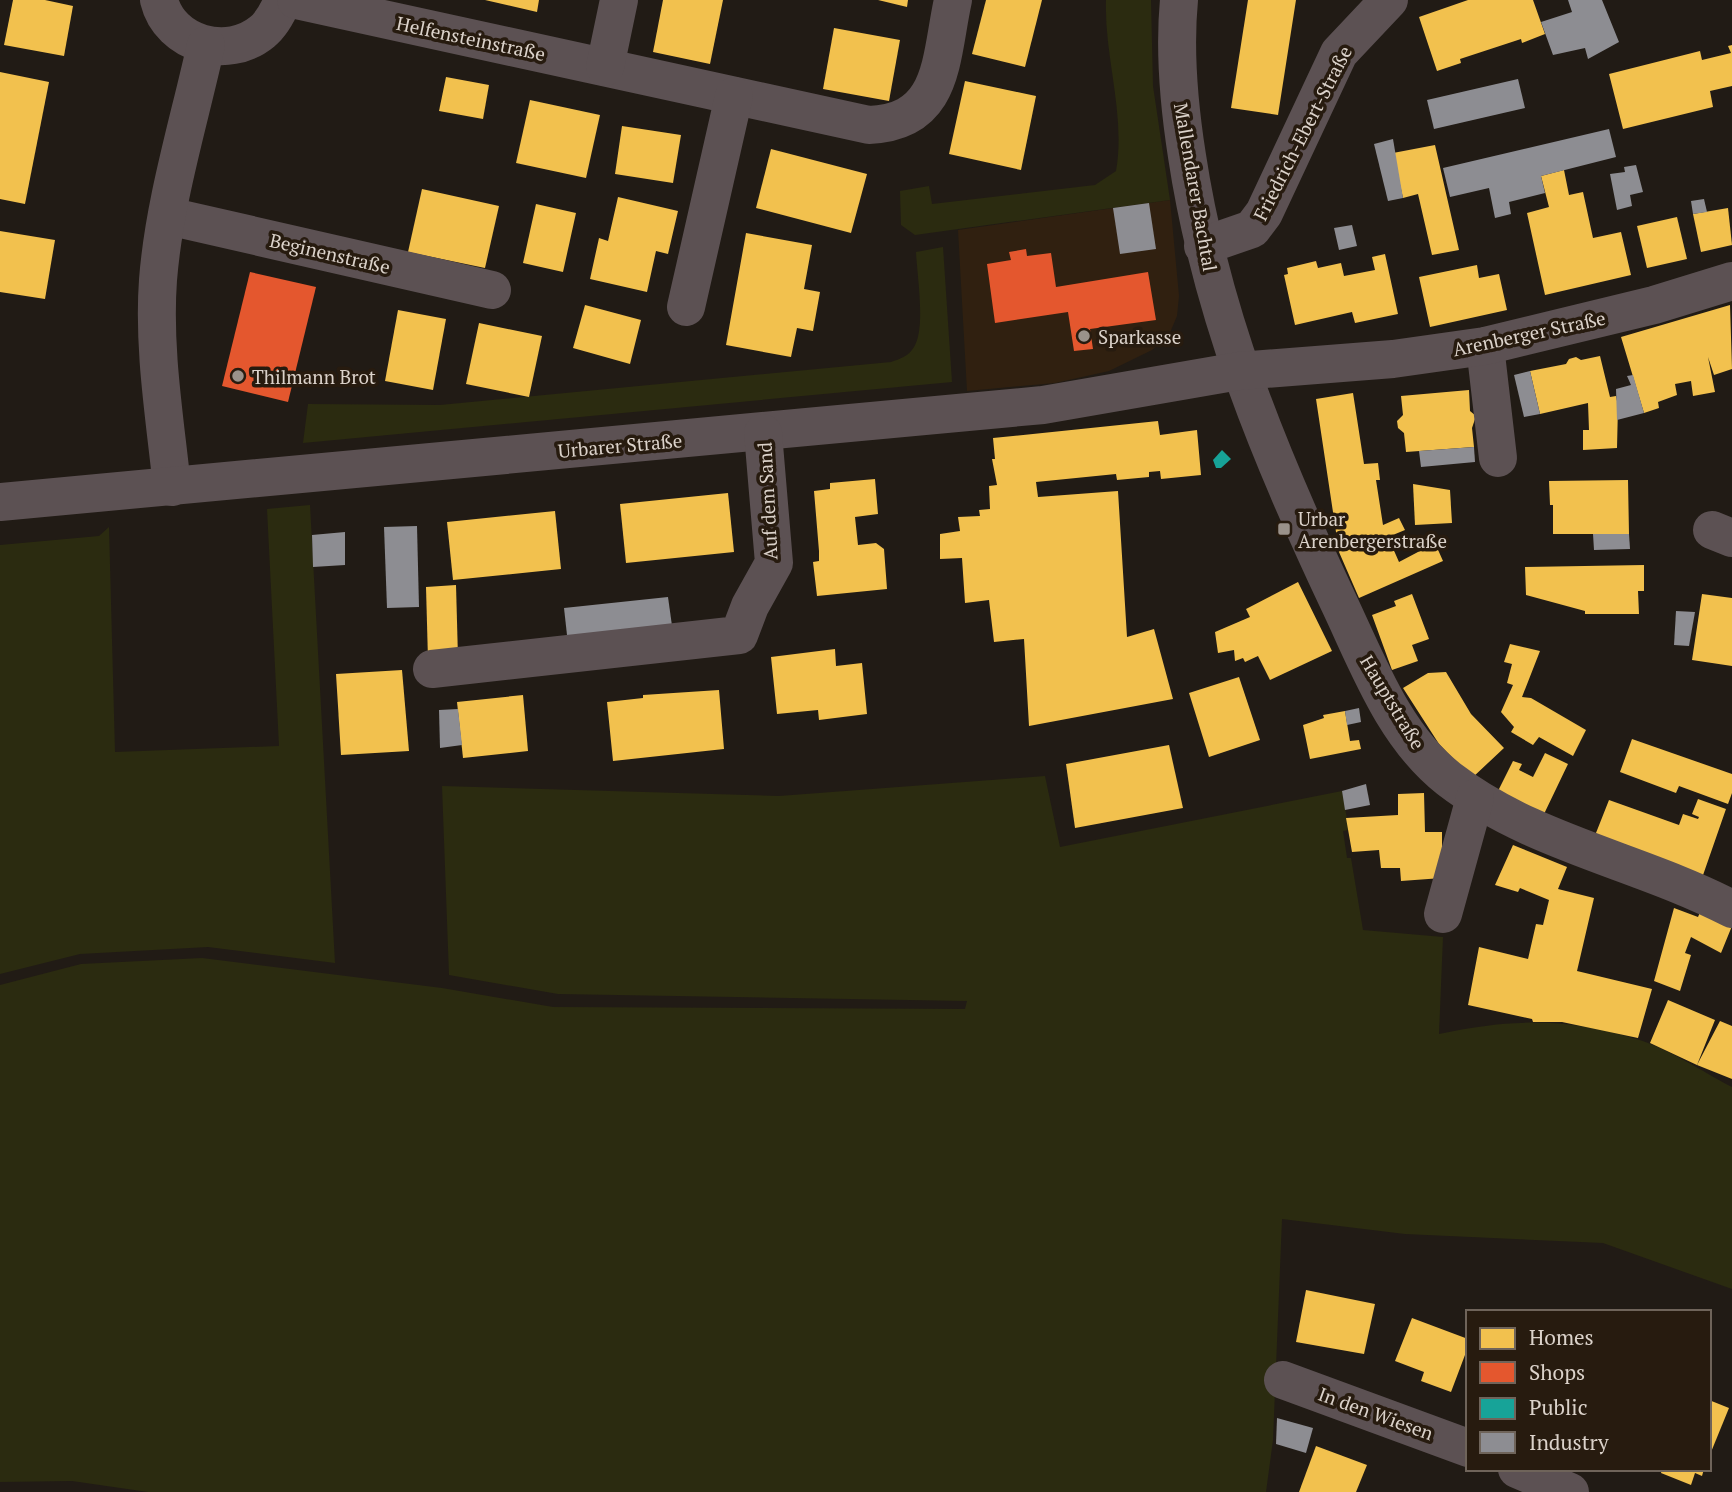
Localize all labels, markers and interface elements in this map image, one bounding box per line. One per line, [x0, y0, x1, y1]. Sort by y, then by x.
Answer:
street label: Helfensteinstraße [394, 10, 548, 66]
street label: Friedrich-Ebert-Straße [1247, 41, 1357, 225]
street label: Mallendarer Bachtal [1169, 101, 1223, 273]
street label: Beginenstraße [267, 227, 393, 279]
street label: Arenberger Straße [1450, 305, 1608, 361]
place label: Sparkasse [1098, 324, 1181, 349]
marker: Sparkasse [1076, 328, 1092, 344]
place label: Thilmann Brot [252, 364, 376, 389]
marker: Thilmann Brot [230, 368, 246, 384]
street label: Urbarer Straße [557, 427, 683, 463]
street label: Auf dem Sand [751, 441, 783, 560]
place label: Urbar Arenbergerstraße [1298, 506, 1447, 553]
marker: Urbar Arenbergerstraße [1276, 521, 1292, 537]
street label: Hauptstraße [1355, 650, 1431, 754]
legend [1466, 1310, 1711, 1471]
text: Homes [1529, 1323, 1594, 1351]
text: Shops [1529, 1358, 1585, 1386]
street label: In den Wiesen [1315, 1381, 1437, 1445]
text: Public [1529, 1393, 1587, 1421]
text: Industry [1529, 1428, 1609, 1456]

